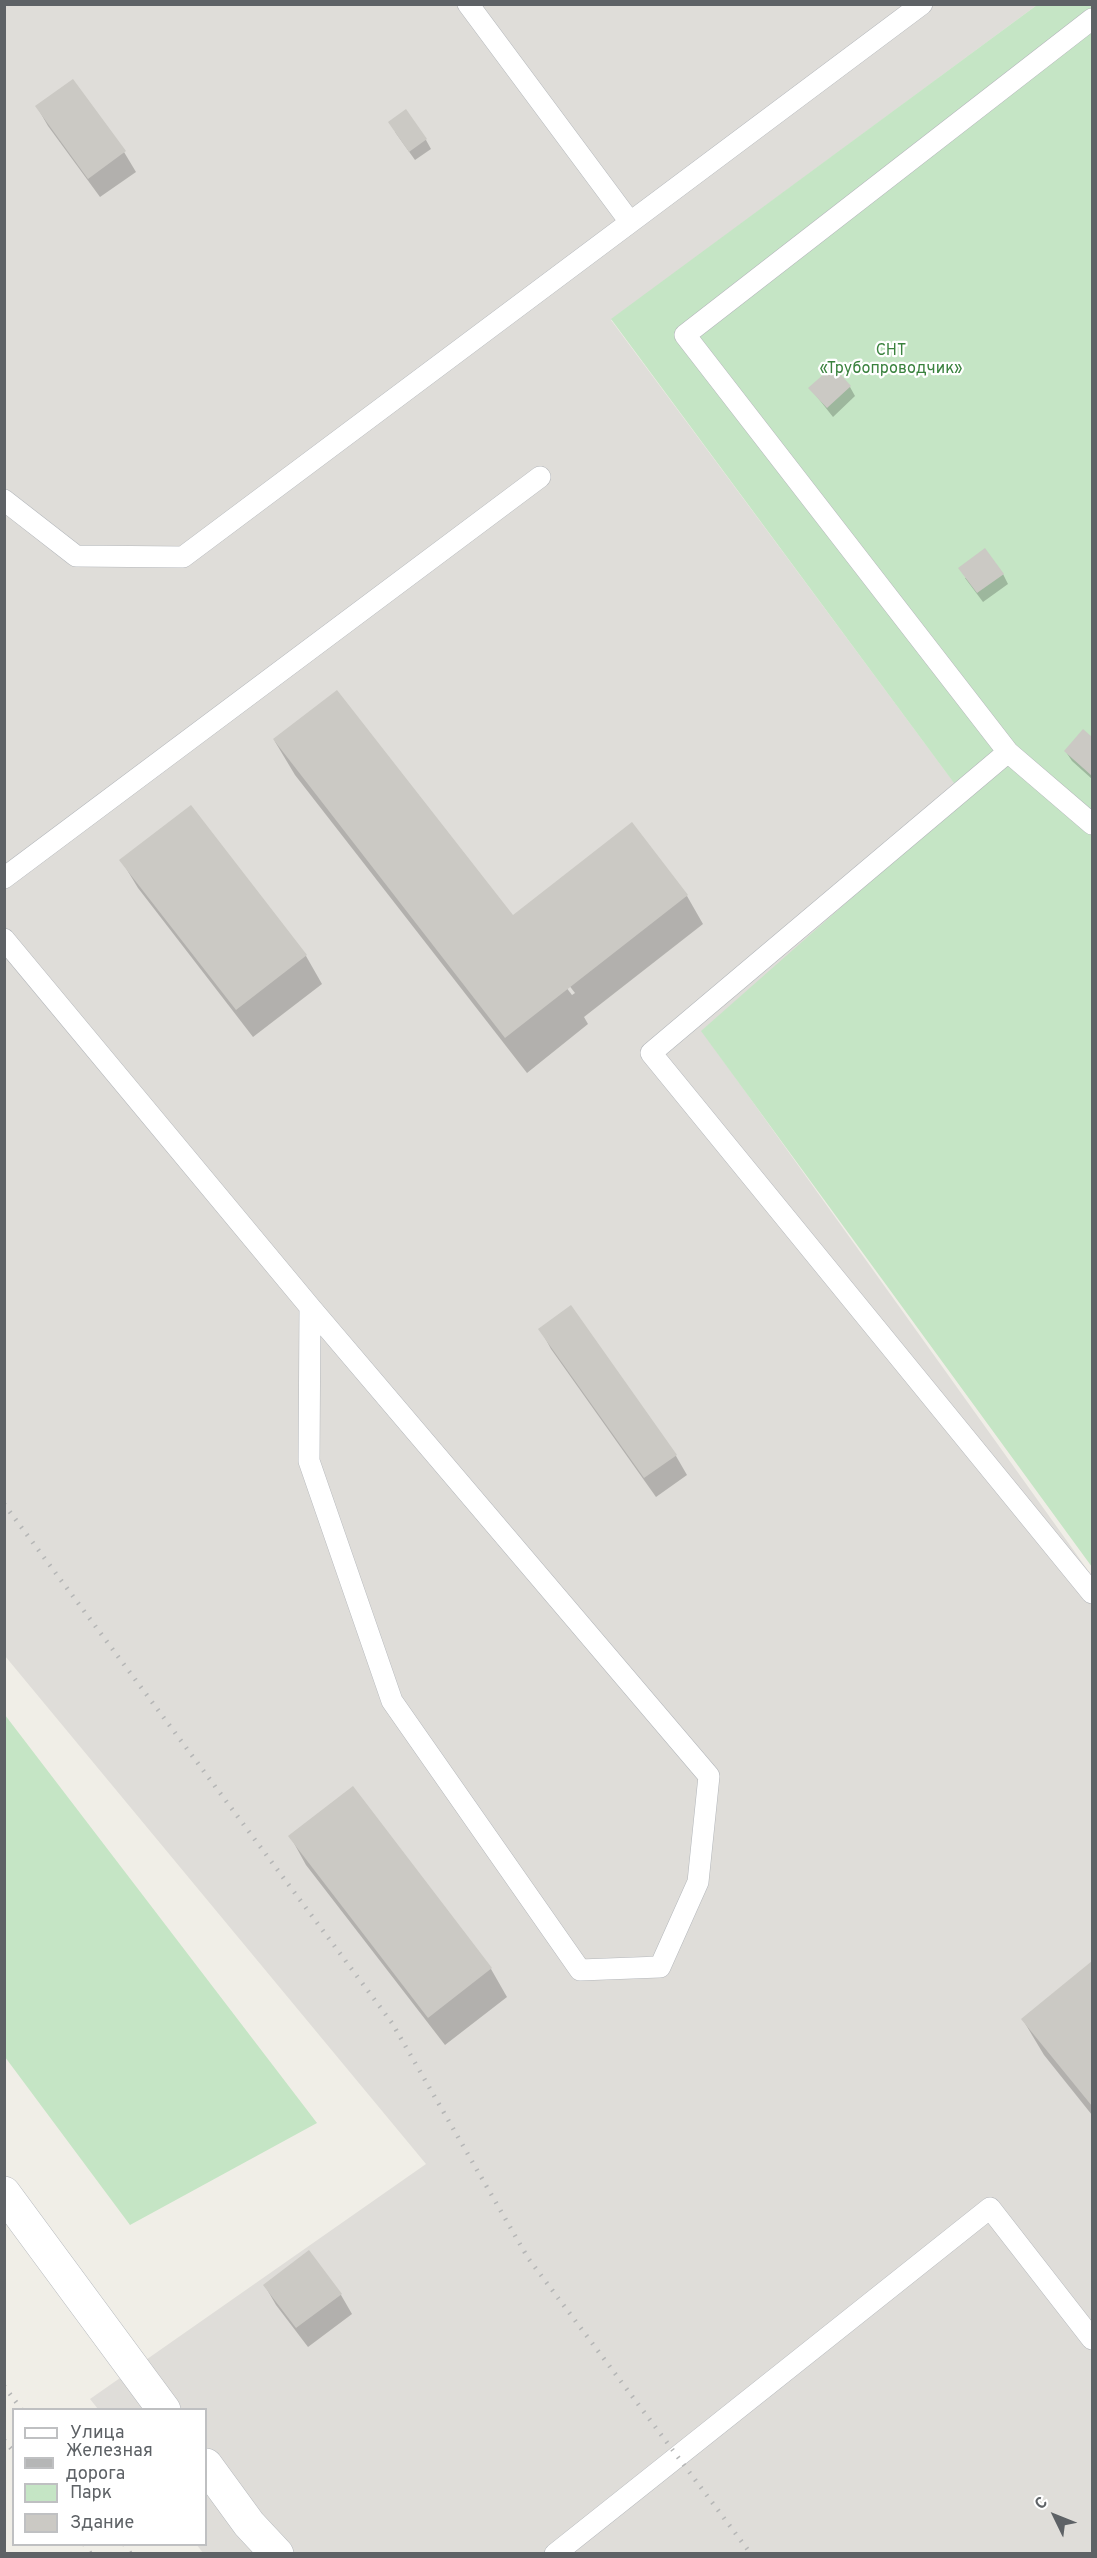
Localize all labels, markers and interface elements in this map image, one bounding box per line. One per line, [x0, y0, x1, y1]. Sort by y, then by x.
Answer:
park label: СНТ «Трубопроводчик» [819, 342, 963, 380]
legend [12, 2408, 207, 2546]
text: Улица [70, 2422, 124, 2445]
text: Железная дорога [66, 2440, 153, 2486]
text: Парк [70, 2482, 112, 2505]
north arrow [1025, 2486, 1085, 2546]
text: С [1031, 2493, 1053, 2514]
text: Здание [70, 2512, 134, 2535]

